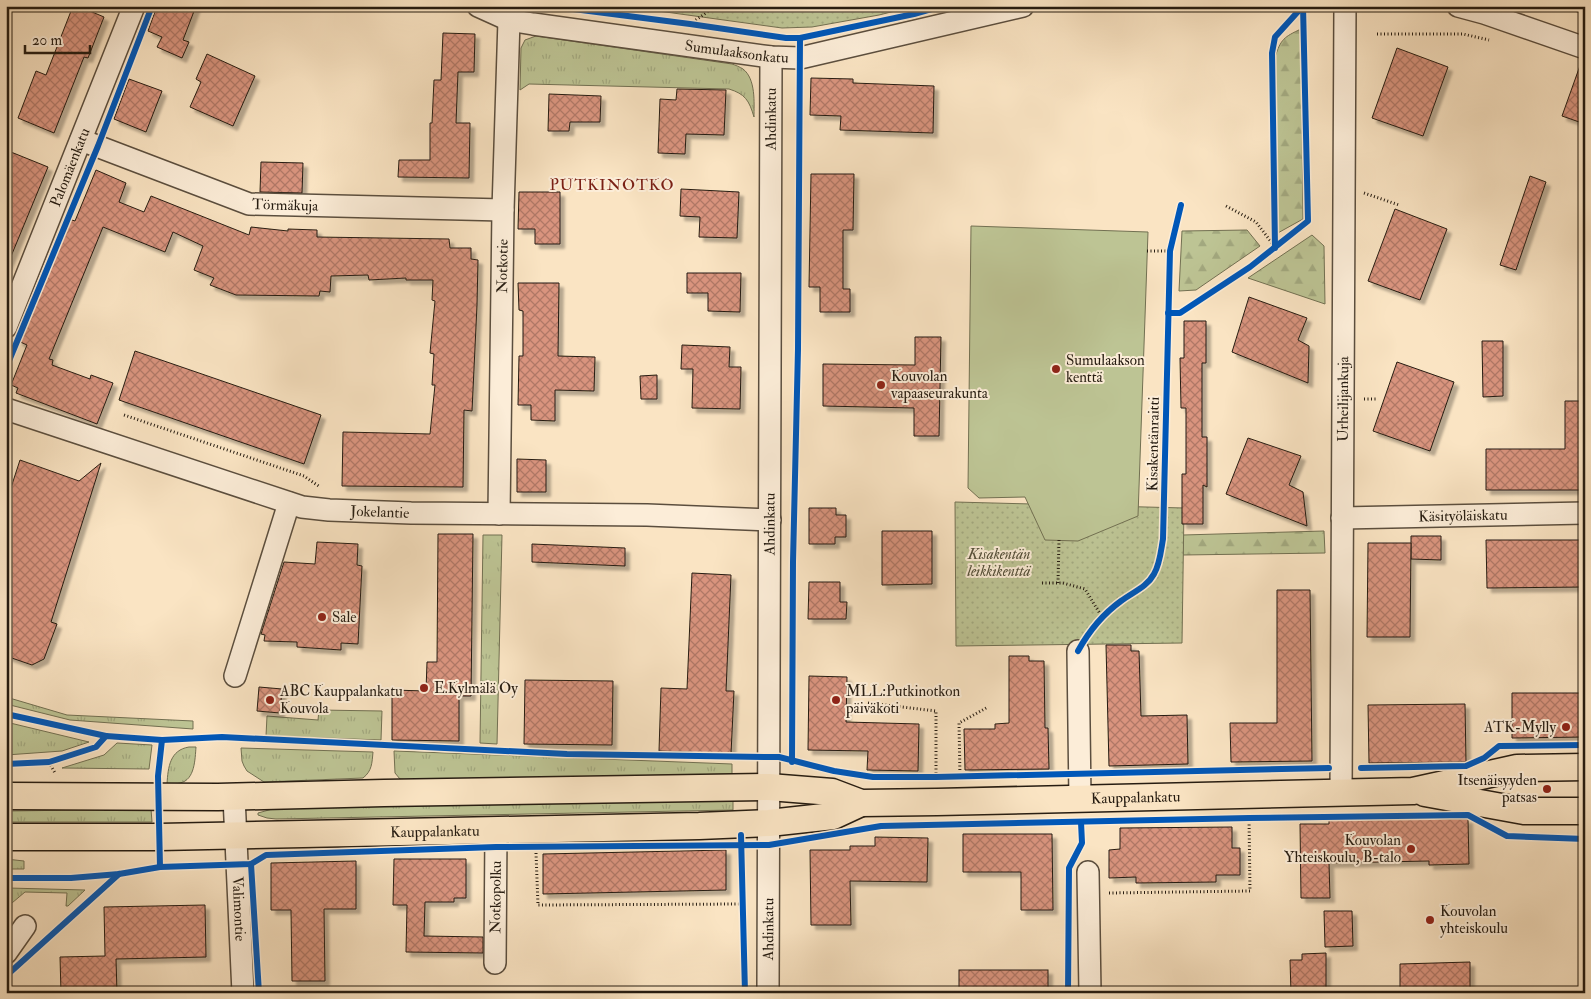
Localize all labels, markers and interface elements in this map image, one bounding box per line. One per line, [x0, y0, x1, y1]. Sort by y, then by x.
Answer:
scale bar [25, 22, 90, 54]
text: 20 m [32, 31, 62, 50]
street label: Sumulaaksonkatu [684, 36, 789, 68]
street label: Ahdinkatu [762, 88, 781, 151]
street label: Palomäenkatu [46, 125, 95, 210]
district label: PUTKINOTKO [550, 175, 675, 195]
street label: Törmäkuja [252, 195, 319, 216]
street label: Notkotie [493, 239, 513, 293]
place label: Sumulaakson kenttä [1066, 351, 1145, 387]
street label: Urheilijankuja [1334, 355, 1353, 442]
marker: Sumulaakson kenttä [1050, 363, 1062, 375]
place label: Kouvolan vapaaseurakunta [890, 367, 989, 404]
marker: Kouvolan vapaaseurakunta [875, 379, 887, 391]
street label: Kisakentänraitti [1143, 396, 1164, 492]
street label: Ahdinkatu [760, 493, 780, 556]
street label: Jokelantie [349, 502, 410, 523]
street label: Käsityöläiskatu [1418, 506, 1508, 526]
park label: Kisakentän leikkikenttä [967, 545, 1032, 581]
place label: Sale [332, 608, 357, 627]
marker: Sale [316, 611, 328, 623]
place label: E.Kylmälä Oy [434, 679, 518, 698]
place label: ABC Kauppalankatu Kouvola [279, 682, 403, 718]
marker: E.Kylmälä Oy [418, 682, 430, 694]
place label: MLL:Putkinotkon päiväkoti [845, 682, 960, 719]
marker: ABC Kauppalankatu Kouvola [264, 694, 276, 706]
marker: MLL:Putkinotkon päiväkoti [830, 694, 842, 706]
place label: ATK-Mylly [1483, 718, 1556, 737]
marker: ATK-Mylly [1560, 721, 1572, 733]
place label: Itsenäisyyden patsas [1457, 771, 1537, 808]
marker: Itsenäisyyden patsas [1541, 783, 1553, 795]
street label: Kauppalankatu [1091, 787, 1181, 809]
street label: Kauppalankatu [390, 821, 480, 843]
place label: Kouvolan Yhteiskoulu, B-talo [1284, 831, 1401, 867]
marker: Kouvolan Yhteiskoulu, B-talo [1405, 843, 1417, 855]
street label: Notkopolku [486, 860, 507, 933]
street label: Valimontie [228, 876, 250, 942]
street label: Ahdinkatu [759, 898, 778, 961]
place label: Kouvolan yhteiskoulu [1440, 902, 1508, 938]
marker: Kouvolan yhteiskoulu [1424, 914, 1436, 926]

